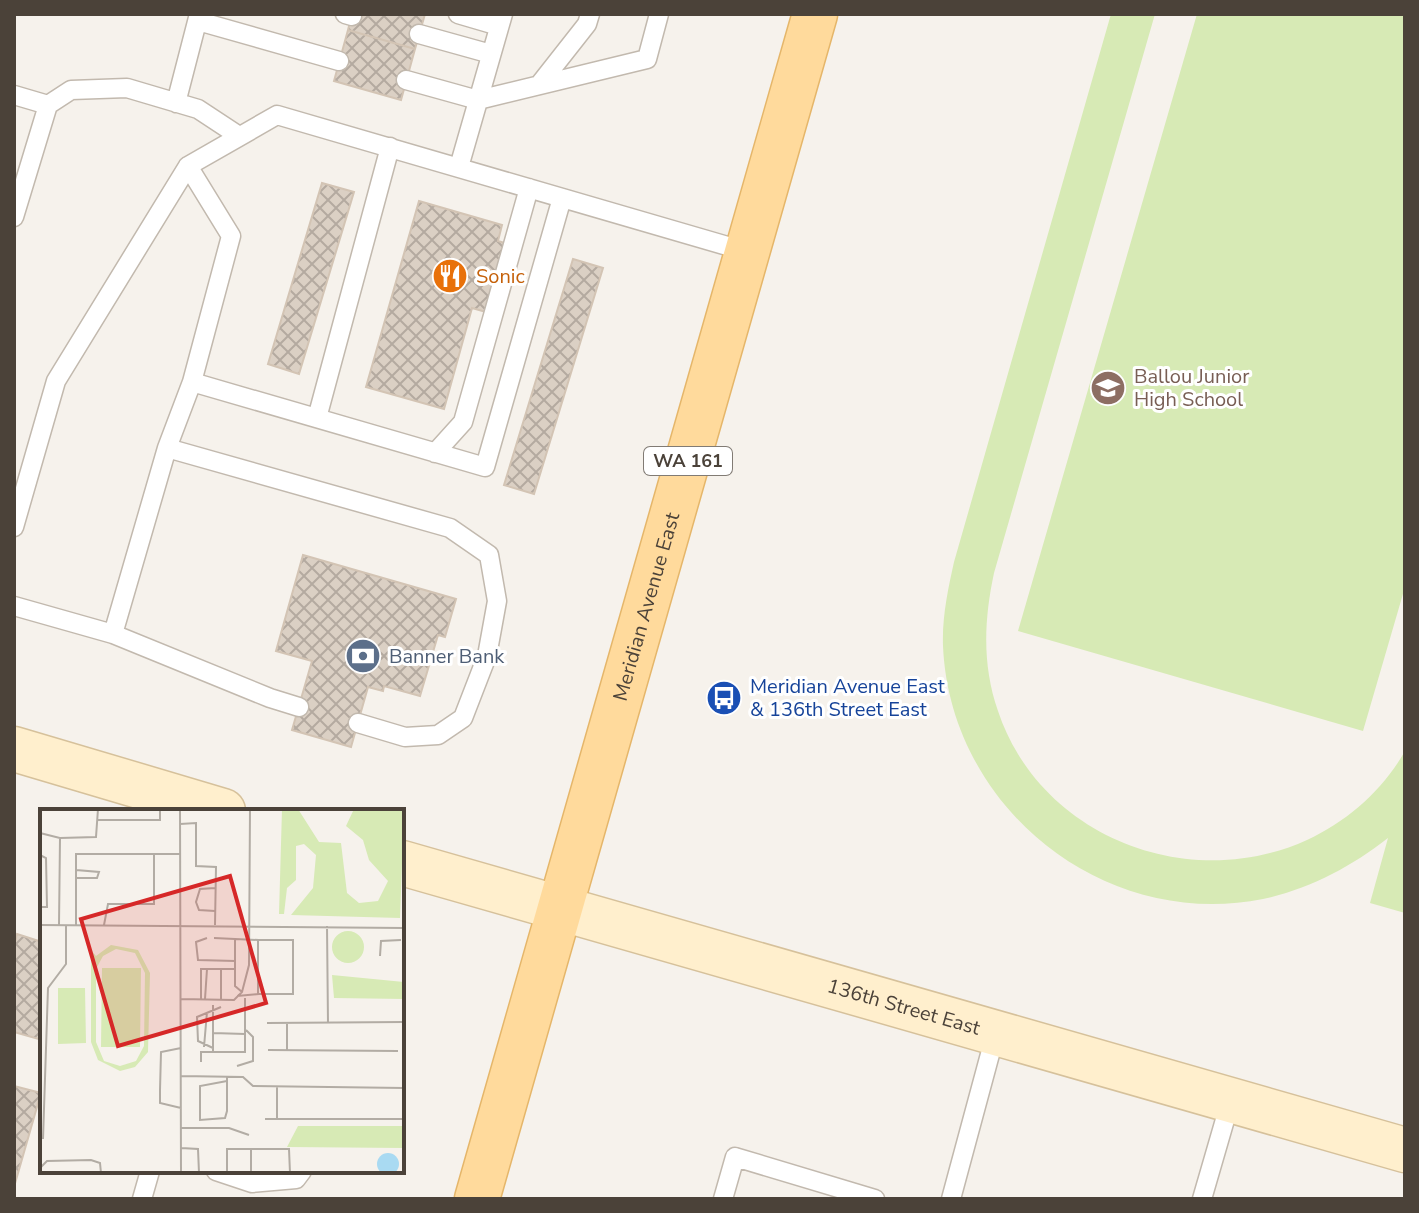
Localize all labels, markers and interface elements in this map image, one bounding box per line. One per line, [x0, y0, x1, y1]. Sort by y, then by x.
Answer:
restaurant icon: Sonic [431, 257, 469, 295]
place label: Sonic [476, 263, 525, 290]
place label: Ballou Junior High School [1134, 363, 1249, 413]
school or university icon: Ballou Junior High School [1089, 369, 1127, 407]
road number: WA 161 [644, 447, 732, 475]
street label: Meridian Avenue East [606, 508, 686, 704]
bank icon: Banner Bank [344, 637, 382, 675]
place label: Banner Bank [389, 643, 505, 670]
place label: Meridian Avenue East & 136th Street East [750, 673, 946, 723]
bus stop icon: Meridian Avenue East & 136th Street East [705, 679, 743, 717]
inset map [40, 809, 404, 1173]
street label: 136th Street East [824, 972, 984, 1042]

